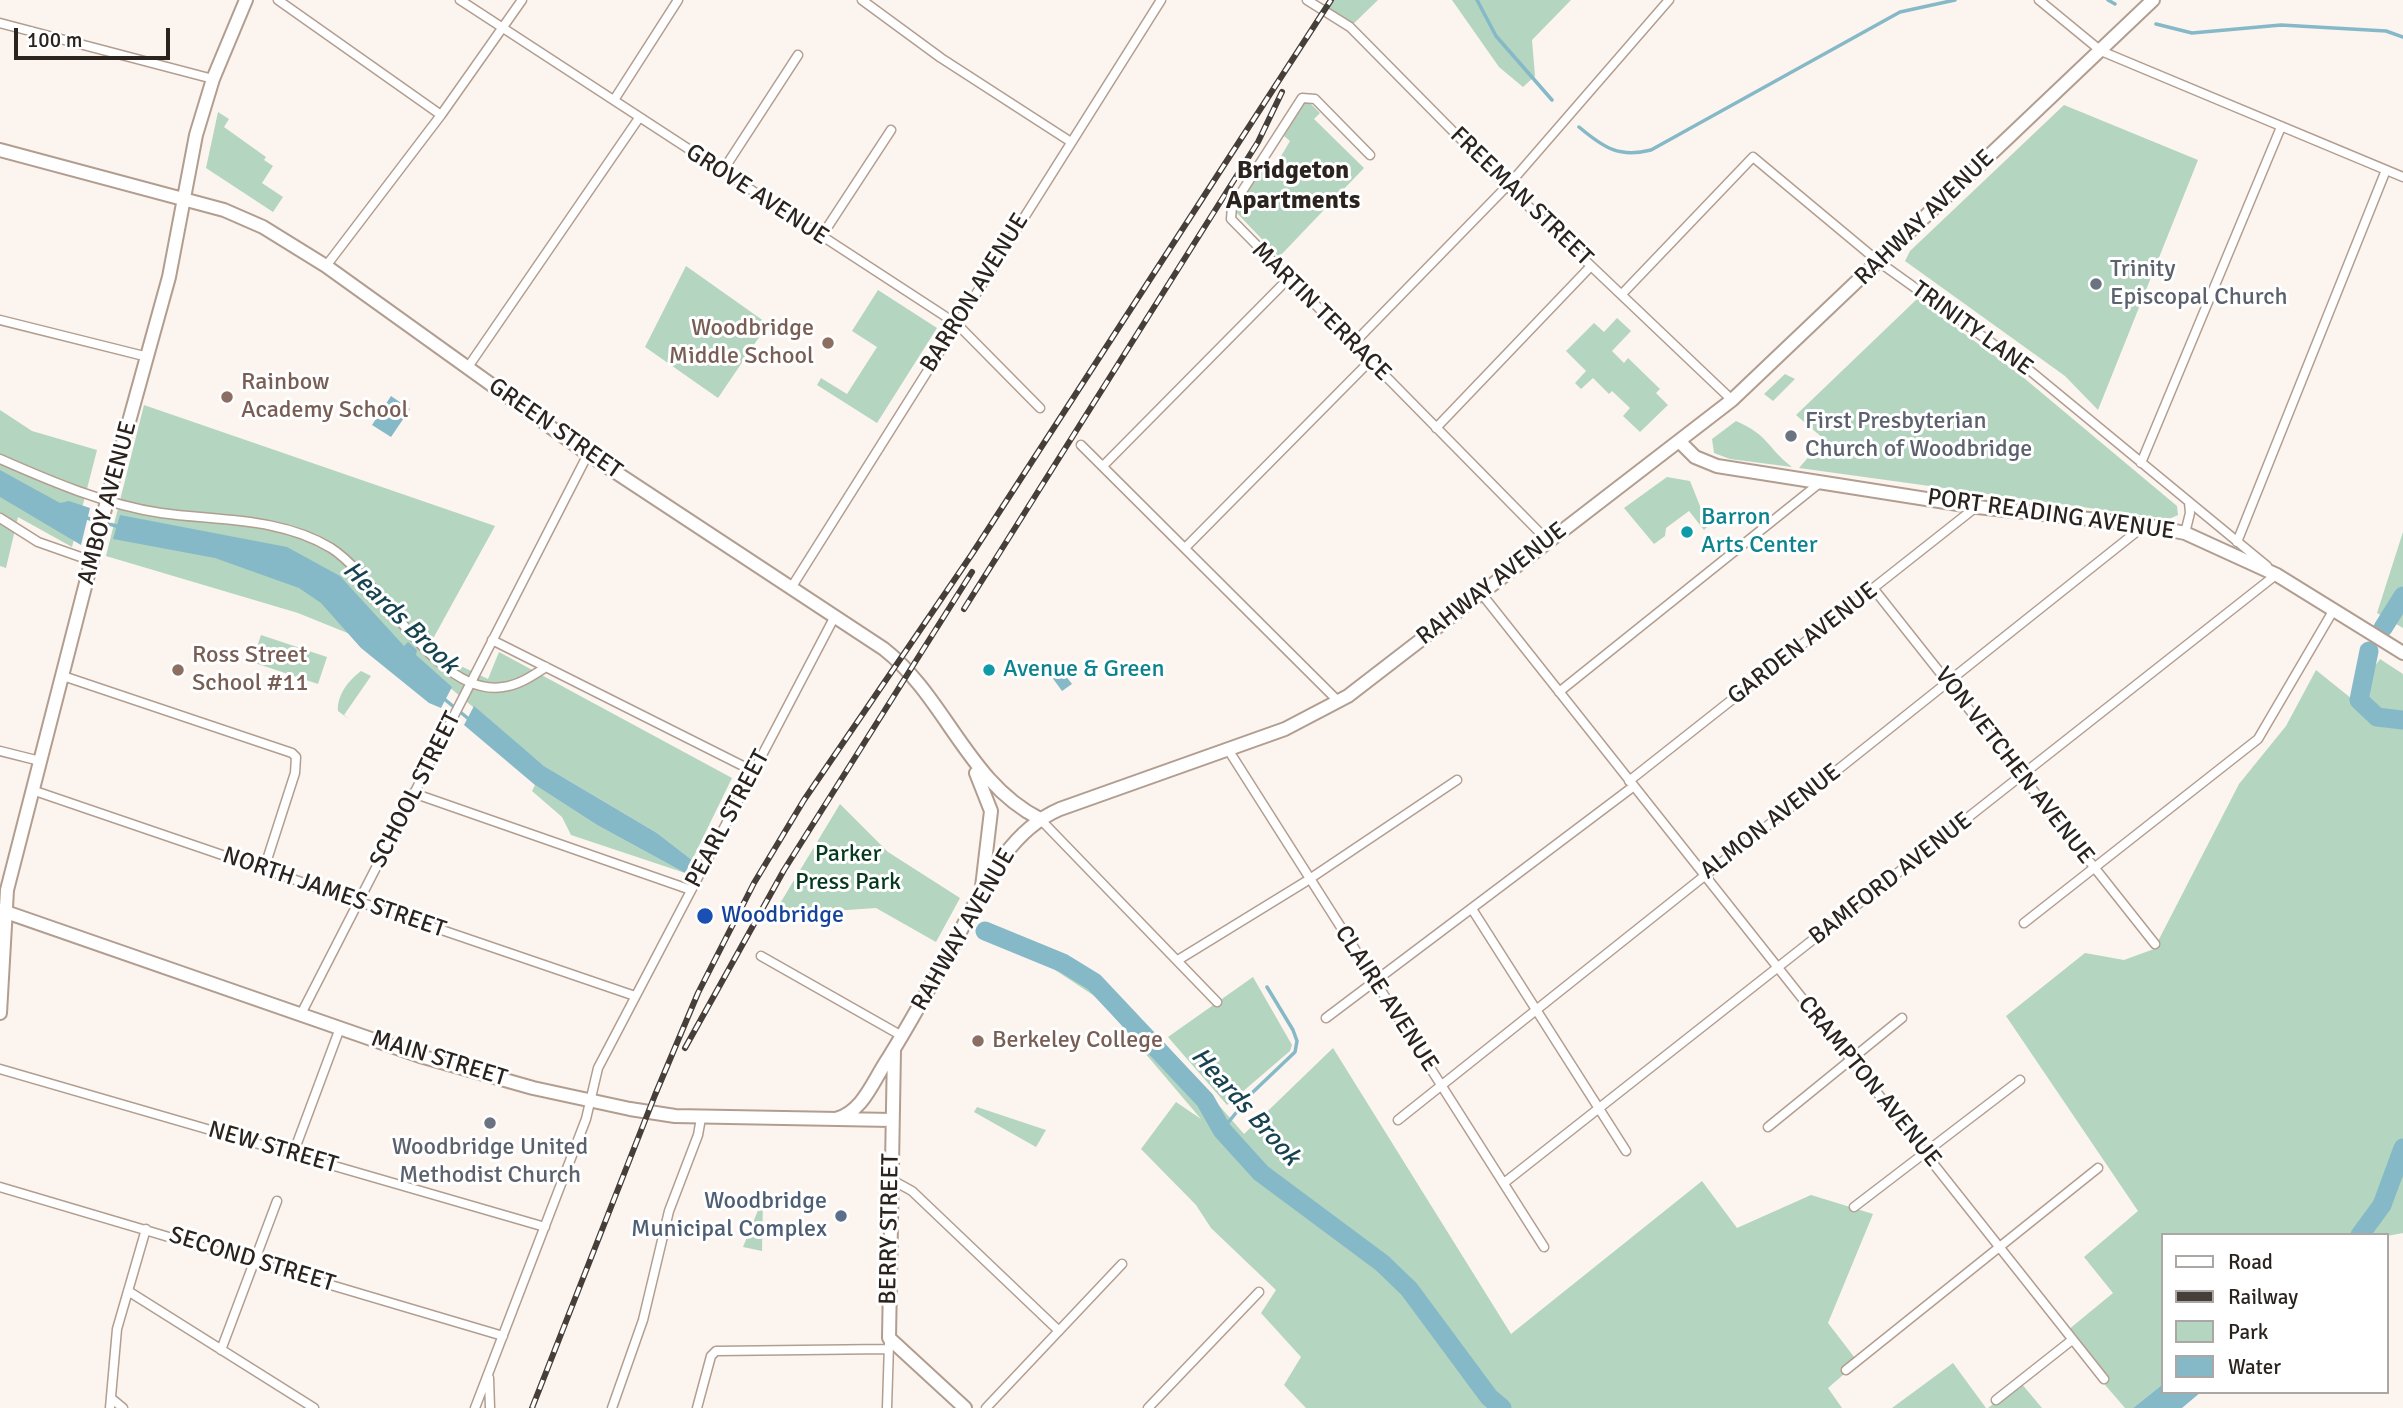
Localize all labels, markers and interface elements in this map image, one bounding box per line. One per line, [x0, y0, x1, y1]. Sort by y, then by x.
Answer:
scale bar [18, 14, 173, 58]
text: 100 m [27, 27, 82, 53]
street label: FREEMAN STREET [1444, 121, 1598, 273]
street label: GROVE AVENUE [680, 138, 834, 252]
street label: RAHWAY AVENUE [1849, 144, 2001, 292]
district label: Bridgeton Apartments [1226, 155, 1360, 216]
street label: BARRON AVENUE [915, 208, 1035, 378]
street label: MARTIN TERRACE [1245, 236, 1397, 388]
place label: Trinity Episcopal Church [2110, 256, 2288, 312]
street label: TRINITY LANE [1906, 275, 2038, 383]
marker: Trinity Episcopal Church [2088, 276, 2104, 292]
place label: Woodbridge Middle School [669, 315, 814, 371]
marker: Woodbridge Middle School [820, 335, 836, 351]
place label: Rainbow Academy School [241, 369, 409, 425]
street label: GREEN STREET [483, 372, 627, 486]
marker: Rainbow Academy School [219, 389, 235, 405]
place label: First Presbyterian Church of Woodbridge [1805, 408, 2032, 464]
street label: AMBOY AVENUE [72, 418, 144, 588]
marker: First Presbyterian Church of Woodbridge [1783, 428, 1799, 444]
street label: PORT READING AVENUE [1925, 483, 2177, 547]
place label: Barron Arts Center [1701, 504, 1818, 560]
street label: RAHWAY AVENUE [1411, 516, 1573, 652]
marker: Barron Arts Center [1679, 524, 1695, 540]
water label: Heards Brook [336, 555, 464, 681]
street label: GARDEN AVENUE [1722, 577, 1884, 711]
place label: Ross Street School #11 [192, 642, 308, 698]
place label: Avenue & Green [1003, 656, 1164, 684]
marker: Ross Street School #11 [170, 662, 186, 678]
marker: Avenue & Green [981, 662, 997, 678]
street label: VON VETCHEN AVENUE [1928, 662, 2100, 870]
street label: SCHOOL STREET [364, 707, 468, 873]
street label: PEARL STREET [680, 745, 776, 893]
street label: ALMON AVENUE [1695, 758, 1847, 886]
street label: BAMFORD AVENUE [1804, 806, 1978, 952]
street label: NORTH JAMES STREET [219, 841, 449, 945]
park label: Parker Press Park [795, 841, 901, 897]
street label: RAHWAY AVENUE [906, 844, 1022, 1016]
place label: Woodbridge [721, 902, 844, 930]
marker: Woodbridge [695, 906, 715, 926]
street label: CLAIRE AVENUE [1328, 920, 1444, 1078]
street label: CRAMPTON AVENUE [1791, 991, 1947, 1173]
street label: MAIN STREET [368, 1025, 510, 1093]
place label: Berkeley College [992, 1027, 1163, 1055]
marker: Berkeley College [970, 1033, 986, 1049]
water label: Heards Brook [1184, 1041, 1306, 1173]
marker: Woodbridge United Methodist Church [482, 1115, 498, 1131]
street label: NEW STREET [205, 1116, 341, 1180]
place label: Woodbridge United Methodist Church [392, 1134, 588, 1190]
street label: BERRY STREET [874, 1153, 906, 1305]
place label: Woodbridge Municipal Complex [631, 1188, 827, 1244]
marker: Woodbridge Municipal Complex [833, 1208, 849, 1224]
street label: SECOND STREET [166, 1221, 338, 1299]
legend [2162, 1233, 2389, 1394]
text: Road [2228, 1249, 2273, 1275]
text: Railway [2228, 1284, 2298, 1310]
text: Park [2228, 1319, 2268, 1345]
text: Water [2228, 1354, 2281, 1380]

